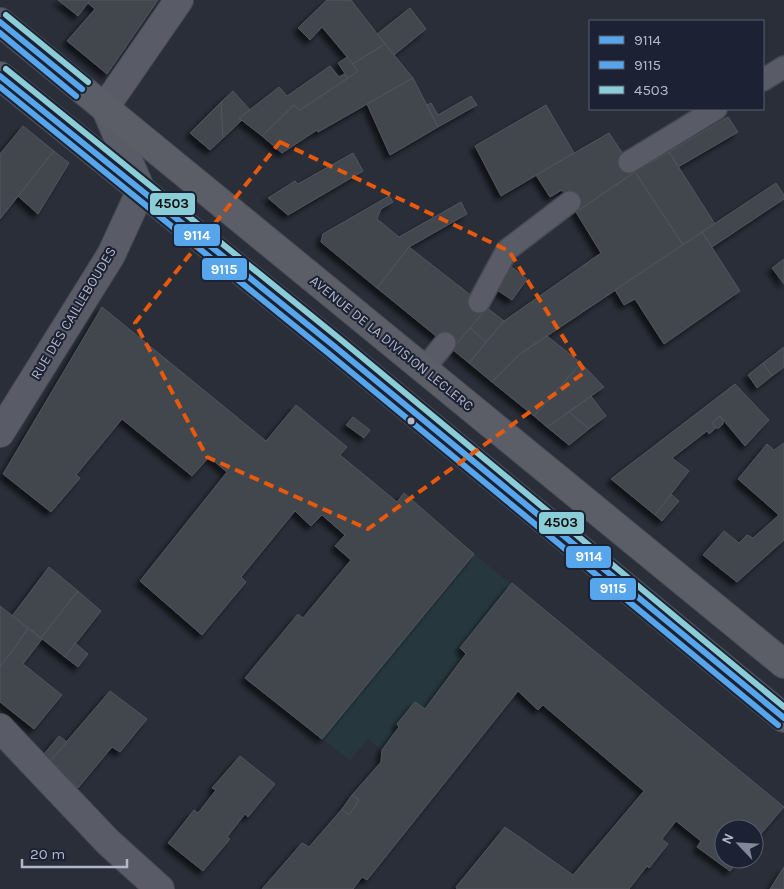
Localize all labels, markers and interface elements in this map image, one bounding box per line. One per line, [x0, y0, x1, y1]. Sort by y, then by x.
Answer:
legend [589, 20, 764, 110]
text: 9114 [634, 31, 662, 49]
text: 9115 [634, 56, 661, 74]
text: 4503 [634, 81, 669, 99]
line badge: 4503 [149, 192, 196, 216]
text: 4503 [155, 195, 189, 212]
line badge: 9114 [173, 223, 221, 247]
text: 9114 [184, 227, 211, 244]
street label: RUE DES CAILLEBOUDES [27, 244, 120, 383]
line badge: 9115 [201, 257, 248, 281]
text: 9115 [211, 261, 237, 278]
street label: AVENUE DE LA DIVISION LECLERC [306, 272, 477, 415]
unlabelled marker [406, 416, 416, 426]
line badge: 4503 [538, 511, 585, 535]
text: 4503 [544, 514, 578, 531]
line badge: 9114 [565, 545, 612, 569]
text: 9114 [576, 548, 603, 565]
line badge: 9115 [589, 577, 637, 601]
text: 9115 [600, 580, 626, 597]
north arrow [714, 819, 764, 869]
text: N [718, 831, 737, 847]
scale bar [22, 836, 128, 868]
text: 20 m [30, 845, 65, 863]

